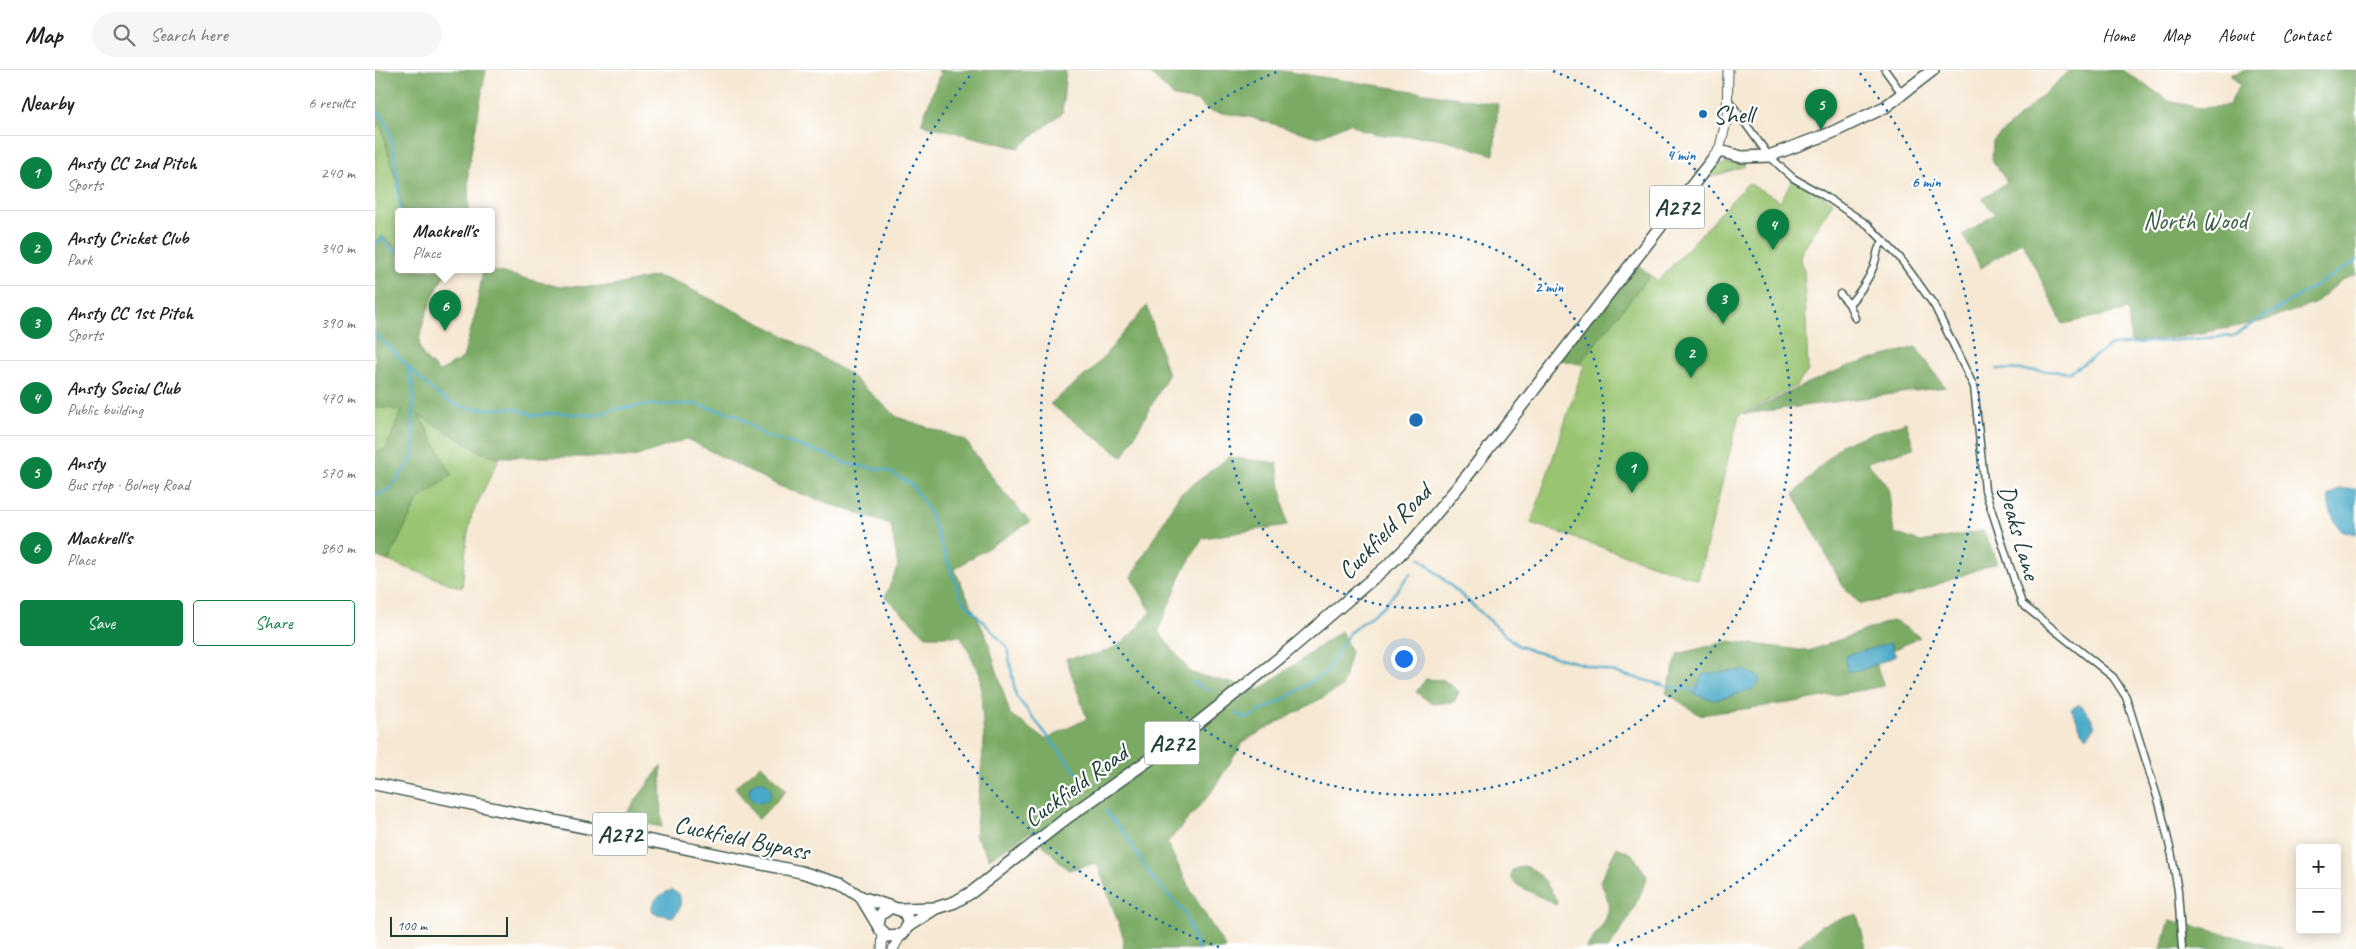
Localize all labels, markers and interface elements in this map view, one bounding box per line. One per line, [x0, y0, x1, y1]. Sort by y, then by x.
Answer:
search box [92, 12, 442, 57]
text: Map [25, 20, 62, 50]
icon: search [110, 21, 138, 49]
text: Search here [150, 23, 228, 47]
text: Home [2102, 24, 2135, 46]
text: Map [2163, 24, 2190, 46]
text: About [2218, 24, 2254, 46]
text: Contact [2282, 24, 2331, 46]
pin: 5 [1805, 89, 1837, 130]
text: Nearby [20, 90, 73, 116]
text: 6 results [308, 93, 355, 113]
place label: Shell [1713, 99, 1759, 131]
marker: Shell [1697, 108, 1709, 120]
text: 4 min [1667, 146, 1696, 165]
text: Ansty CC 2nd Pitch [67, 151, 197, 175]
text: 1 [32, 163, 40, 183]
text: 240 m [321, 163, 355, 183]
text: 6 min [1911, 173, 1942, 192]
text: Sports [67, 175, 103, 195]
road number: A272 [1649, 185, 1705, 228]
park label: North Wood [2143, 205, 2251, 237]
popup [395, 208, 495, 273]
pin: 4 [1757, 209, 1789, 250]
text: Mackrell's [412, 219, 478, 243]
text: Ansty Cricket Club [67, 226, 188, 250]
text: 2 [32, 238, 40, 258]
text: 340 m [321, 238, 355, 258]
text: Place [412, 243, 441, 263]
text: Park [67, 250, 92, 270]
text: 2 min [1535, 278, 1564, 297]
pin: 3 [1707, 283, 1739, 324]
pin: 6 [429, 290, 461, 331]
text: Ansty CC 1st Pitch [67, 301, 193, 325]
text: 3 [32, 313, 40, 333]
text: 390 m [321, 313, 355, 333]
text: Sports [67, 325, 103, 345]
pin: 2 [1675, 337, 1707, 378]
text: Ansty Social Club [67, 376, 180, 400]
text: 4 [32, 388, 40, 408]
text: 470 m [321, 388, 355, 408]
text: Public building [67, 400, 143, 420]
centre of rings [1407, 411, 1425, 429]
text: Ansty [67, 451, 105, 475]
pin: 1 [1616, 452, 1648, 493]
text: 5 [33, 463, 39, 483]
text: 570 m [321, 463, 355, 483]
street label: Cuckfield Road [1331, 474, 1441, 586]
text: Bus stop · Bolney Road [67, 475, 190, 495]
street label: Deaks Lane [1990, 481, 2048, 585]
text: Mackrell's [67, 526, 132, 550]
text: 6 [32, 538, 40, 558]
text: 860 m [321, 538, 355, 558]
text: Place [67, 550, 95, 570]
button: Save [20, 600, 183, 646]
button: Share [193, 600, 355, 646]
your location [1391, 646, 1417, 672]
road number: A272 [1145, 721, 1199, 764]
street label: Cuckfield Road [1017, 735, 1137, 834]
street label: Cuckfield Bypass [671, 808, 815, 868]
road number: A272 [593, 812, 647, 856]
map controls [2296, 844, 2341, 934]
button: + [2296, 844, 2341, 889]
button: − [2296, 889, 2341, 934]
scale bar [390, 914, 507, 937]
text: 100 m [397, 917, 427, 934]

